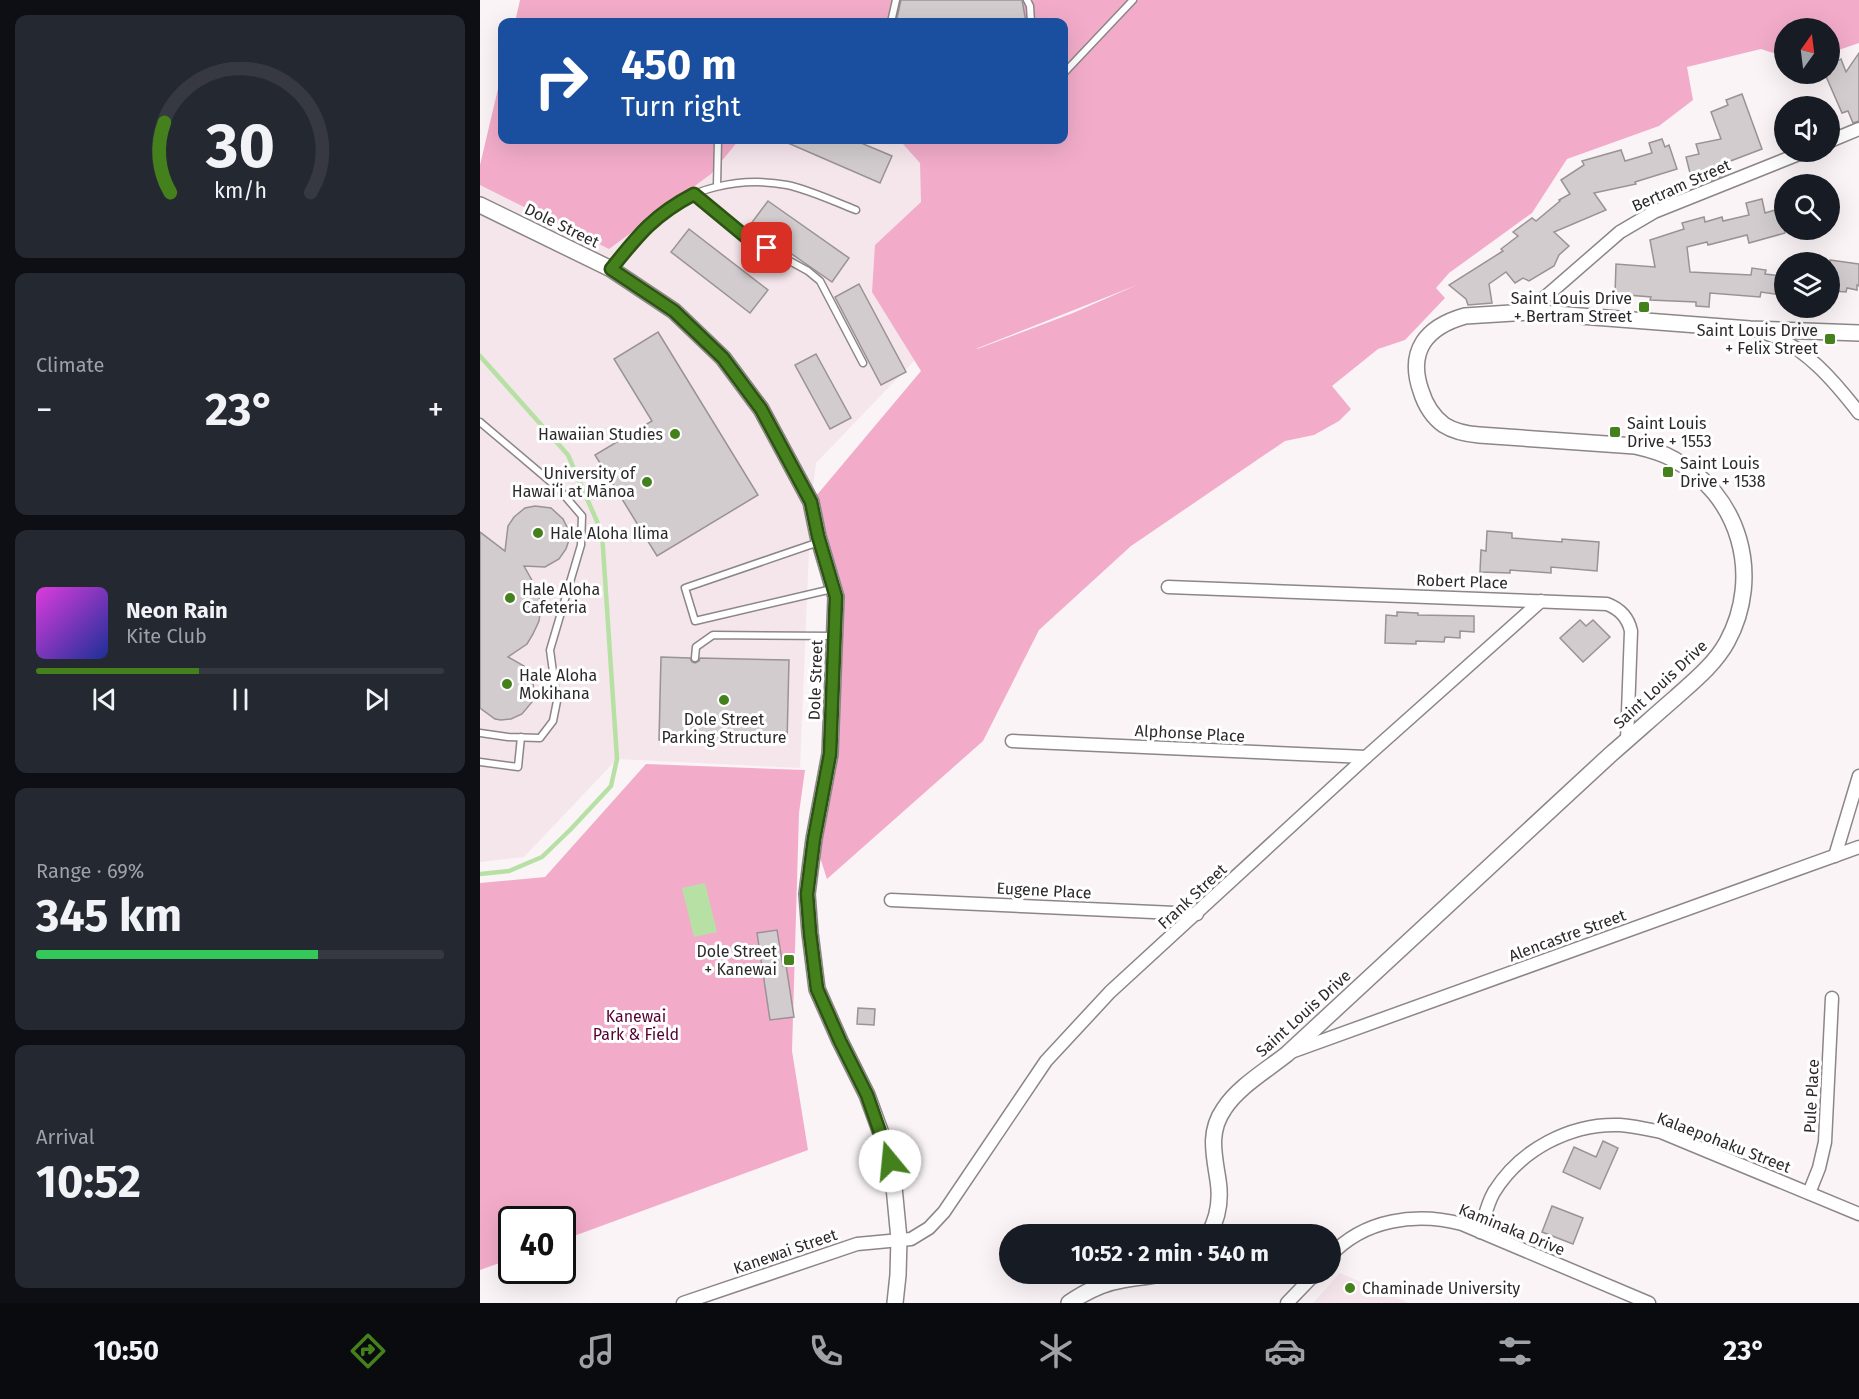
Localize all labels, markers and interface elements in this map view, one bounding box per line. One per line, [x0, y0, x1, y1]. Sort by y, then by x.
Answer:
north arrow [1774, 18, 1840, 84]
map controls [1774, 18, 1840, 318]
text: 450 m [621, 40, 737, 90]
icon: right [522, 42, 600, 120]
text: Turn right [621, 91, 741, 123]
button: sound [1774, 96, 1840, 162]
text: 30 [205, 109, 274, 184]
street label: Bertram Street [1629, 155, 1734, 216]
button: search [1774, 174, 1840, 240]
text: km/h [213, 179, 267, 205]
street label: Dole Street [521, 199, 602, 252]
pin [741, 222, 792, 273]
icon: arrive [750, 231, 783, 264]
button: layers [1774, 252, 1840, 318]
place label: Saint Louis Drive + Bertram Street [1511, 289, 1632, 326]
marker: Saint Louis Drive + Bertram Street [1637, 300, 1651, 314]
place label: Saint Louis Drive + Felix Street [1697, 321, 1818, 358]
marker: Saint Louis Drive + Felix Street [1823, 332, 1837, 346]
text: Climate [36, 353, 104, 377]
text: 23° [205, 383, 275, 437]
text: − [36, 390, 53, 430]
text: + [428, 390, 444, 430]
place label: Saint Louis Drive + 1553 [1627, 414, 1712, 451]
place label: Hawaiian Studies [538, 425, 663, 444]
marker: Saint Louis Drive + 1553 [1608, 425, 1622, 439]
marker: Hawaiian Studies [668, 427, 682, 441]
place label: Saint Louis Drive + 1538 [1680, 454, 1766, 491]
place label: University of Hawaiʻi at Mānoa [512, 464, 637, 501]
marker: Saint Louis Drive + 1538 [1661, 465, 1675, 479]
marker: University of Hawaiʻi at Mānoa [640, 475, 654, 489]
place label: Hale Aloha Ilima [550, 524, 669, 543]
marker: Hale Aloha Ilima [531, 526, 545, 540]
street label: Robert Place [1416, 570, 1508, 593]
place label: Hale Aloha Cafeteria [522, 580, 600, 617]
marker: Hale Aloha Cafeteria [503, 591, 517, 605]
text: Neon Rain [126, 597, 228, 624]
text: Kite Club [126, 624, 207, 648]
street label: Saint Louis Drive [1610, 636, 1711, 733]
street label: Dole Street [805, 639, 826, 721]
place label: Hale Aloha Mokihana [519, 666, 597, 703]
marker: Hale Aloha Mokihana [500, 677, 514, 691]
icon: previous [88, 683, 121, 716]
icon: pause [224, 683, 257, 716]
icon: next [360, 683, 393, 716]
marker: Dole Street Parking Structure [717, 693, 731, 707]
place label: Dole Street Parking Structure [661, 710, 787, 747]
street label: Alphonse Place [1134, 721, 1246, 746]
text: Range · 69% [36, 859, 144, 883]
street label: Frank Street [1154, 860, 1231, 933]
street label: Eugene Place [996, 879, 1092, 902]
text: 345 km [36, 889, 182, 943]
street label: Alencastre Street [1506, 905, 1629, 965]
place label: Dole Street + Kanewai [696, 942, 777, 979]
marker: Dole Street + Kanewai [782, 953, 796, 967]
street label: Saint Louis Drive [1252, 966, 1355, 1061]
park label: Kanewai Park & Field [593, 1007, 679, 1044]
street label: Pule Place [1800, 1058, 1823, 1134]
street label: Kalaepohaku Street [1654, 1108, 1794, 1177]
text: Arrival [36, 1125, 95, 1149]
position arrow [858, 1129, 922, 1193]
text: 10:52 [36, 1155, 141, 1209]
street label: Kaminaka Drive [1456, 1200, 1568, 1259]
speed limit sign: 40 [498, 1206, 576, 1284]
street label: Kanewai Street [731, 1225, 840, 1278]
text: 10:52 · 2 min · 540 m [1071, 1240, 1269, 1267]
place label: Chaminade University [1362, 1279, 1520, 1298]
marker: Chaminade University [1343, 1281, 1357, 1295]
icon: directions [347, 1330, 389, 1372]
icon: music [576, 1330, 618, 1372]
icon: phone [805, 1330, 847, 1372]
icon: climate [1035, 1330, 1077, 1372]
icon: car [1264, 1330, 1306, 1372]
icon: filters [1494, 1330, 1536, 1372]
text: 10:50 [94, 1335, 159, 1367]
text: 23° [1723, 1335, 1765, 1367]

